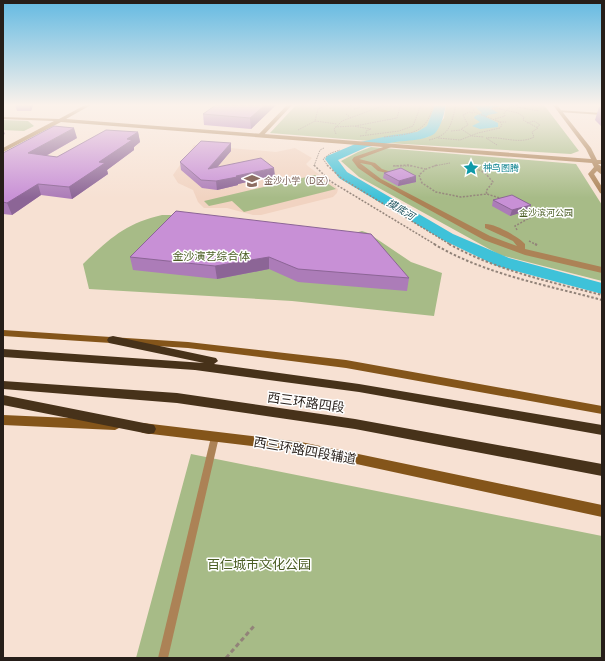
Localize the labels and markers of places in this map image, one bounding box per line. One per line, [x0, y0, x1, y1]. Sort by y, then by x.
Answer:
place icon: 神鸟图腾 [462, 159, 480, 177]
place label: 神鸟图腾 [483, 163, 519, 174]
school or university icon: 金沙小学（D区） [243, 172, 261, 190]
place label: 金沙小学（D区） [264, 176, 334, 187]

